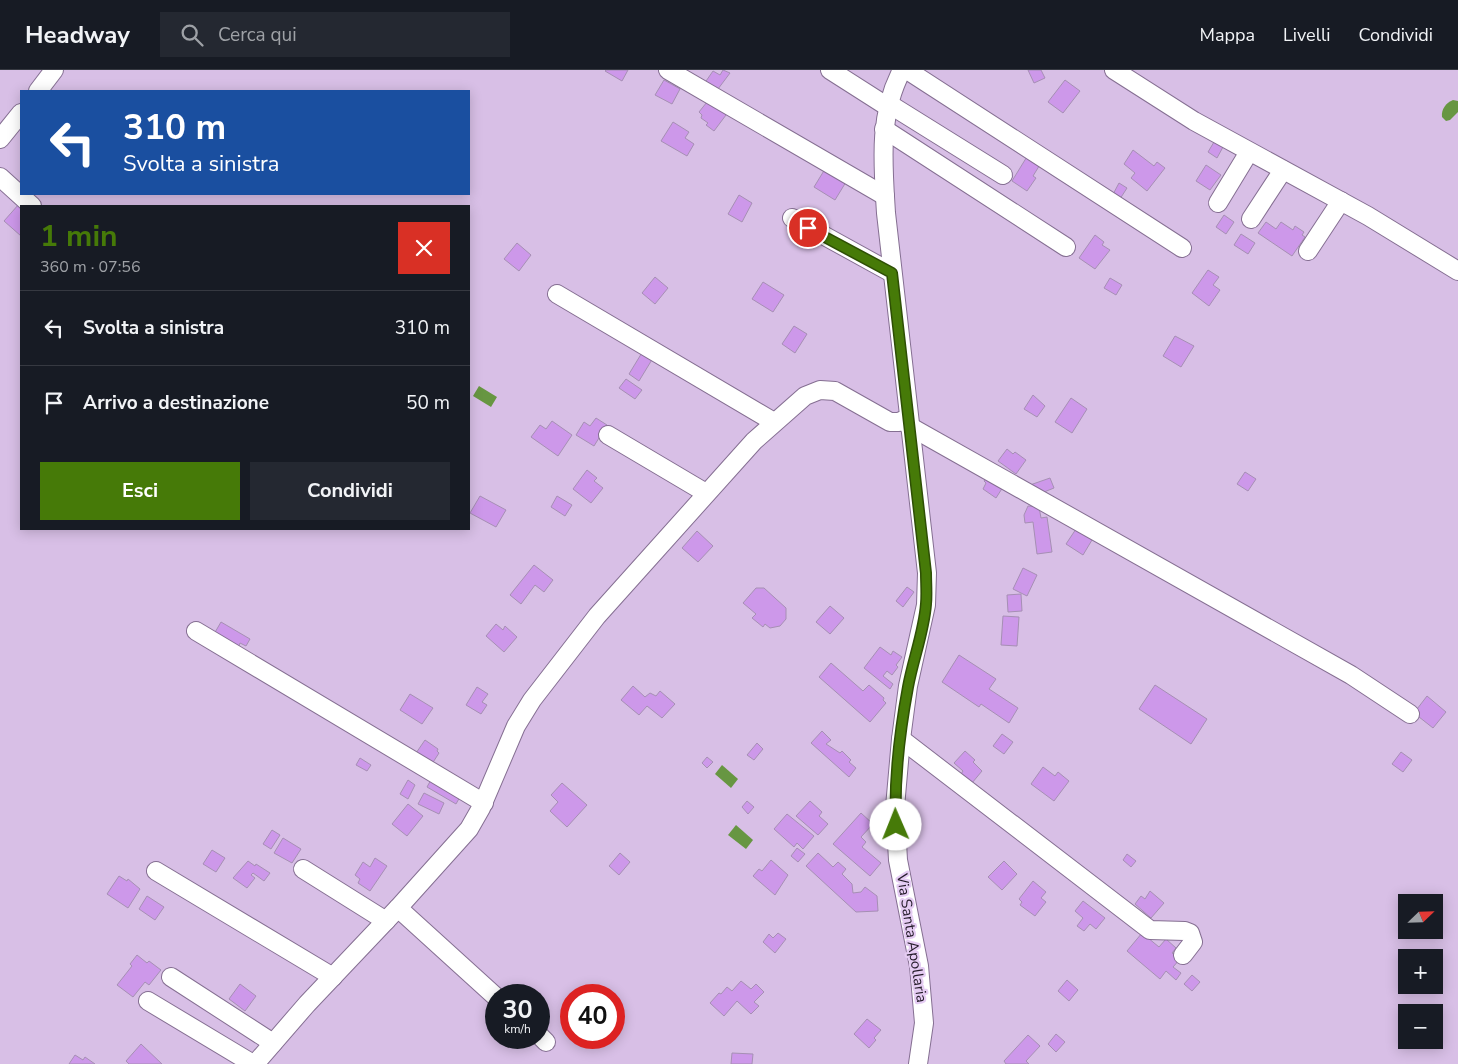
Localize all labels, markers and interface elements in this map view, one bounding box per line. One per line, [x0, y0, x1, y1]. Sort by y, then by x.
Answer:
search box [160, 12, 510, 57]
text: Headway [25, 19, 130, 51]
icon: search [178, 21, 206, 49]
text: Cerca qui [218, 22, 297, 48]
text: Mappa [1200, 23, 1255, 47]
text: Livelli [1283, 23, 1330, 47]
text: Condividi [1358, 23, 1433, 47]
text: 310 m [123, 104, 226, 151]
icon: left [40, 110, 105, 175]
text: Svolta a sinistra [123, 149, 279, 179]
pin [787, 207, 829, 249]
icon: arrive [794, 214, 822, 242]
text: 1 min [40, 216, 118, 257]
button: close [398, 222, 450, 274]
text: 360 m · 07:56 [40, 256, 141, 278]
icon: left [40, 314, 68, 342]
text: Svolta a sinistra [83, 315, 224, 341]
text: 310 m [395, 315, 450, 341]
icon: arrive [40, 389, 68, 417]
text: Arrivo a destinazione [83, 390, 269, 416]
text: 50 m [406, 390, 450, 416]
button: Esci [40, 462, 240, 520]
button: Condividi [250, 462, 450, 520]
position arrow [869, 798, 921, 850]
street label: Via Santa Apollaria [892, 871, 932, 1004]
north arrow [1398, 894, 1442, 939]
map controls [1398, 894, 1443, 1049]
button: + [1398, 949, 1443, 994]
speed limit sign: 40 [560, 984, 625, 1049]
text: 30 [502, 993, 533, 1027]
button: − [1398, 1004, 1443, 1049]
text: km/h [504, 1021, 531, 1037]

